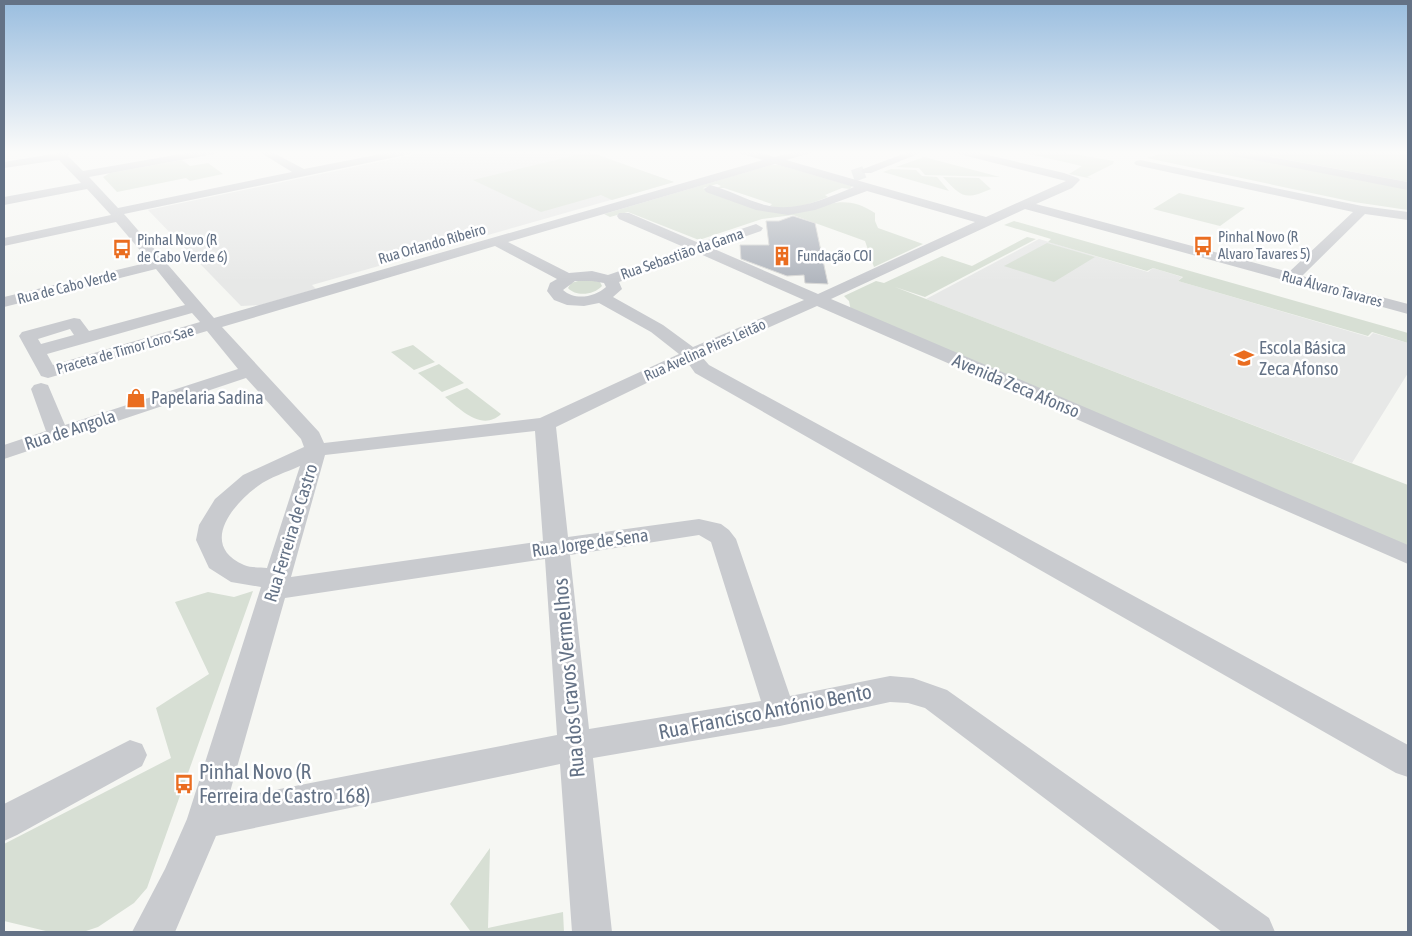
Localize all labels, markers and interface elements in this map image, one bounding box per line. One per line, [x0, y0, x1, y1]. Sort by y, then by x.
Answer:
street label: Rua Orlando Ribeiro [376, 220, 488, 267]
street label: Rua Sebastião da Gama [618, 224, 746, 283]
place label: Pinhal Novo (R Alvaro Tavares 5) [1218, 228, 1310, 262]
place label: Pinhal Novo (R de Cabo Verde 6) [137, 231, 228, 265]
bus stop icon: Pinhal Novo (R Alvaro Tavares 5) [1192, 235, 1214, 257]
bus stop icon: Pinhal Novo (R de Cabo Verde 6) [111, 238, 133, 260]
building icon: Fundação COI [771, 245, 793, 267]
place label: Fundação COI [797, 247, 872, 264]
street label: Rua de Cabo Verde [15, 266, 118, 307]
street label: Rua Álvaro Tavares [1280, 267, 1384, 310]
street label: Rua Avelina Pires Leitão [641, 315, 768, 384]
street label: Praceta de Timor Loro-Sae [54, 322, 196, 377]
place label: Escola Básica Zeca Afonso [1259, 337, 1346, 379]
school or university icon: Escola Básica Zeca Afonso [1233, 347, 1255, 369]
street label: Avenida Zeca Afonso [950, 349, 1083, 422]
shop icon: Papelaria Sadina [125, 387, 147, 409]
place label: Papelaria Sadina [151, 387, 264, 408]
street label: Rua de Angola [22, 405, 118, 454]
street label: Rua Ferreira de Castro [260, 461, 322, 604]
street label: Rua Jorge de Sena [530, 524, 650, 561]
street label: Rua dos Cravos Vermelhos [547, 577, 589, 779]
street label: Rua Francisco António Bento [656, 679, 874, 743]
place label: Pinhal Novo (R Ferreira de Castro 168) [199, 759, 370, 807]
bus stop icon: Pinhal Novo (R Ferreira de Castro 168) [173, 773, 195, 795]

